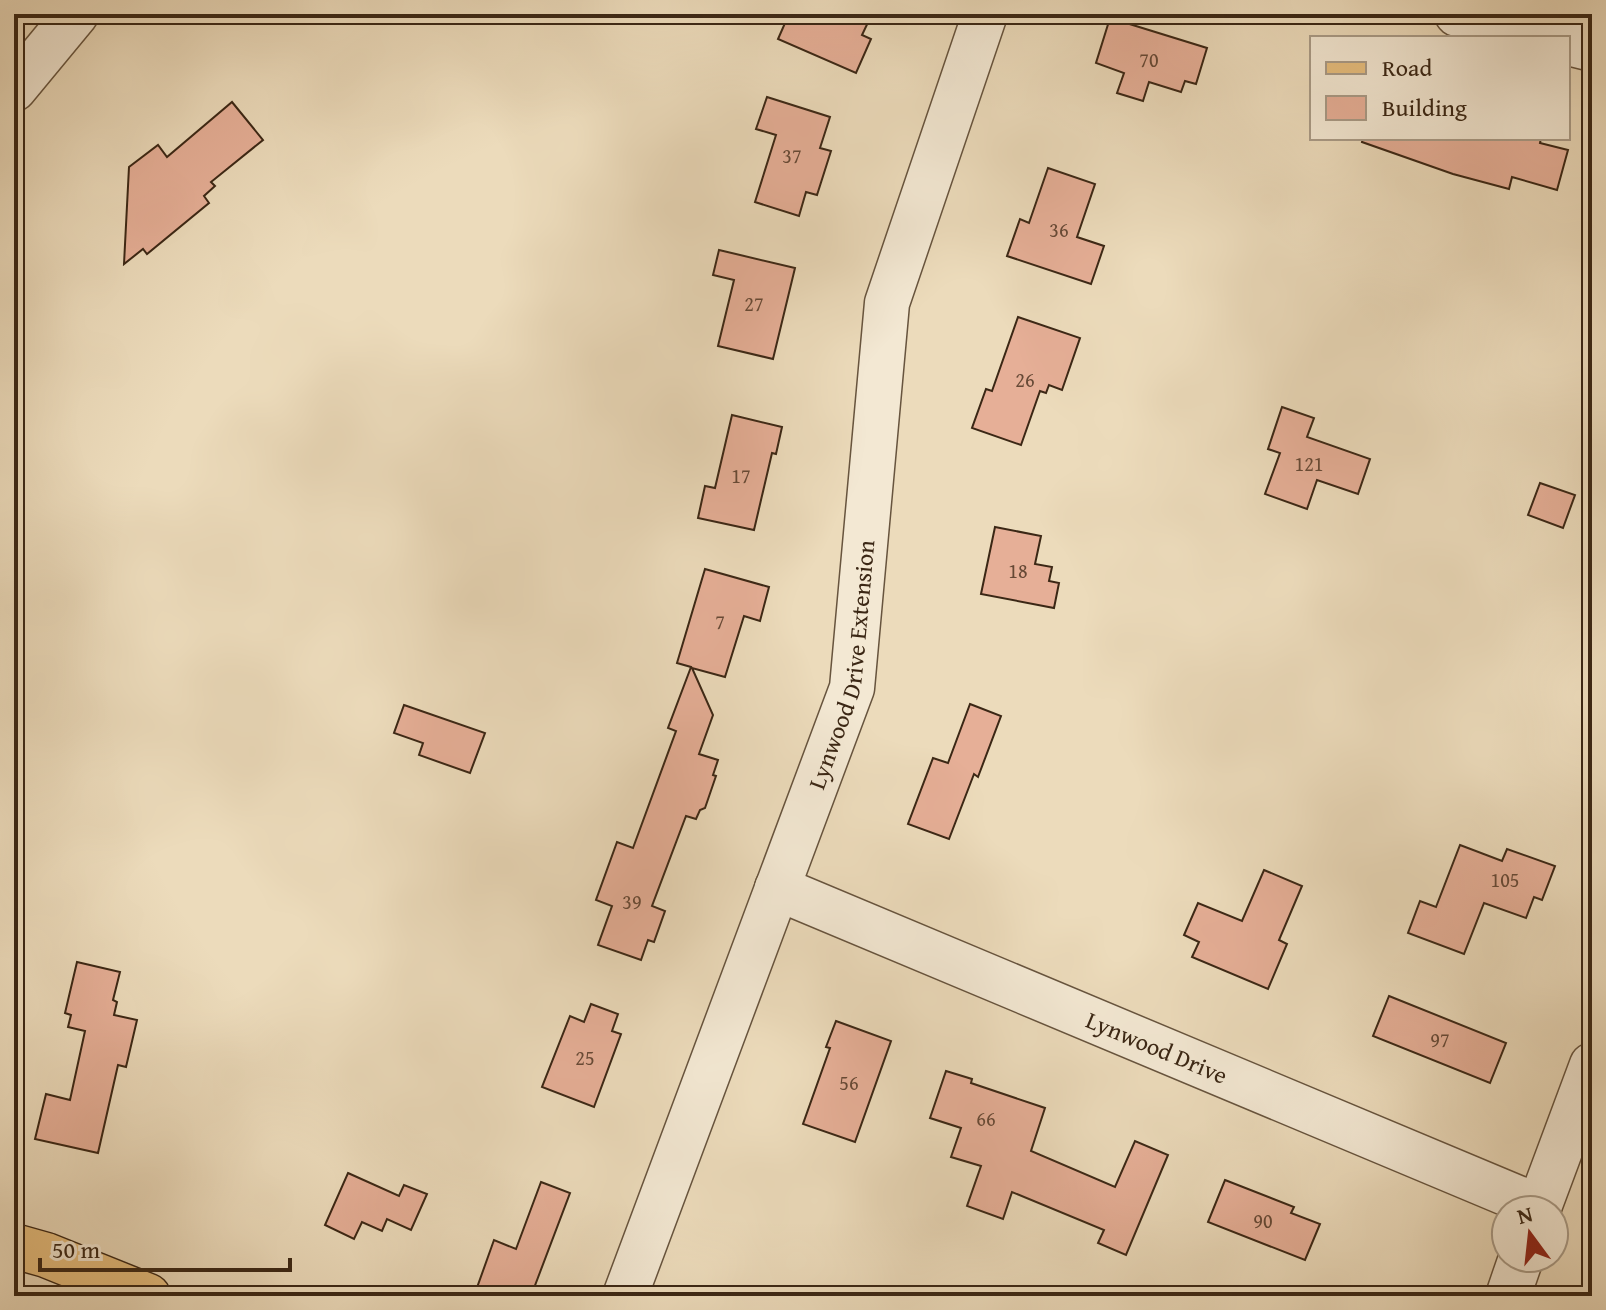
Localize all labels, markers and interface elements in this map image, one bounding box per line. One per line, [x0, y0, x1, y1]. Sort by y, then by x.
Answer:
legend [1310, 36, 1570, 140]
house number: 70 [1139, 45, 1159, 74]
text: Road [1382, 50, 1432, 85]
text: Building [1382, 90, 1467, 125]
house number: 37 [782, 141, 802, 170]
house number: 36 [1049, 215, 1069, 244]
house number: 27 [744, 289, 764, 318]
house number: 26 [1015, 365, 1035, 394]
house number: 121 [1295, 449, 1323, 478]
house number: 17 [731, 461, 751, 490]
street label: Lynwood Drive Extension [798, 538, 883, 794]
house number: 18 [1008, 556, 1028, 585]
house number: 7 [715, 607, 725, 636]
house number: 105 [1491, 865, 1519, 894]
house number: 39 [622, 887, 642, 916]
street label: Lynwood Drive [1081, 1002, 1233, 1092]
house number: 97 [1430, 1025, 1450, 1054]
house number: 25 [575, 1043, 595, 1072]
house number: 56 [839, 1068, 859, 1097]
house number: 66 [976, 1104, 996, 1133]
north arrow [1490, 1194, 1570, 1274]
text: N [1514, 1197, 1536, 1232]
house number: 90 [1253, 1206, 1273, 1235]
scale bar [40, 1222, 290, 1272]
text: 50 m [52, 1232, 100, 1267]

